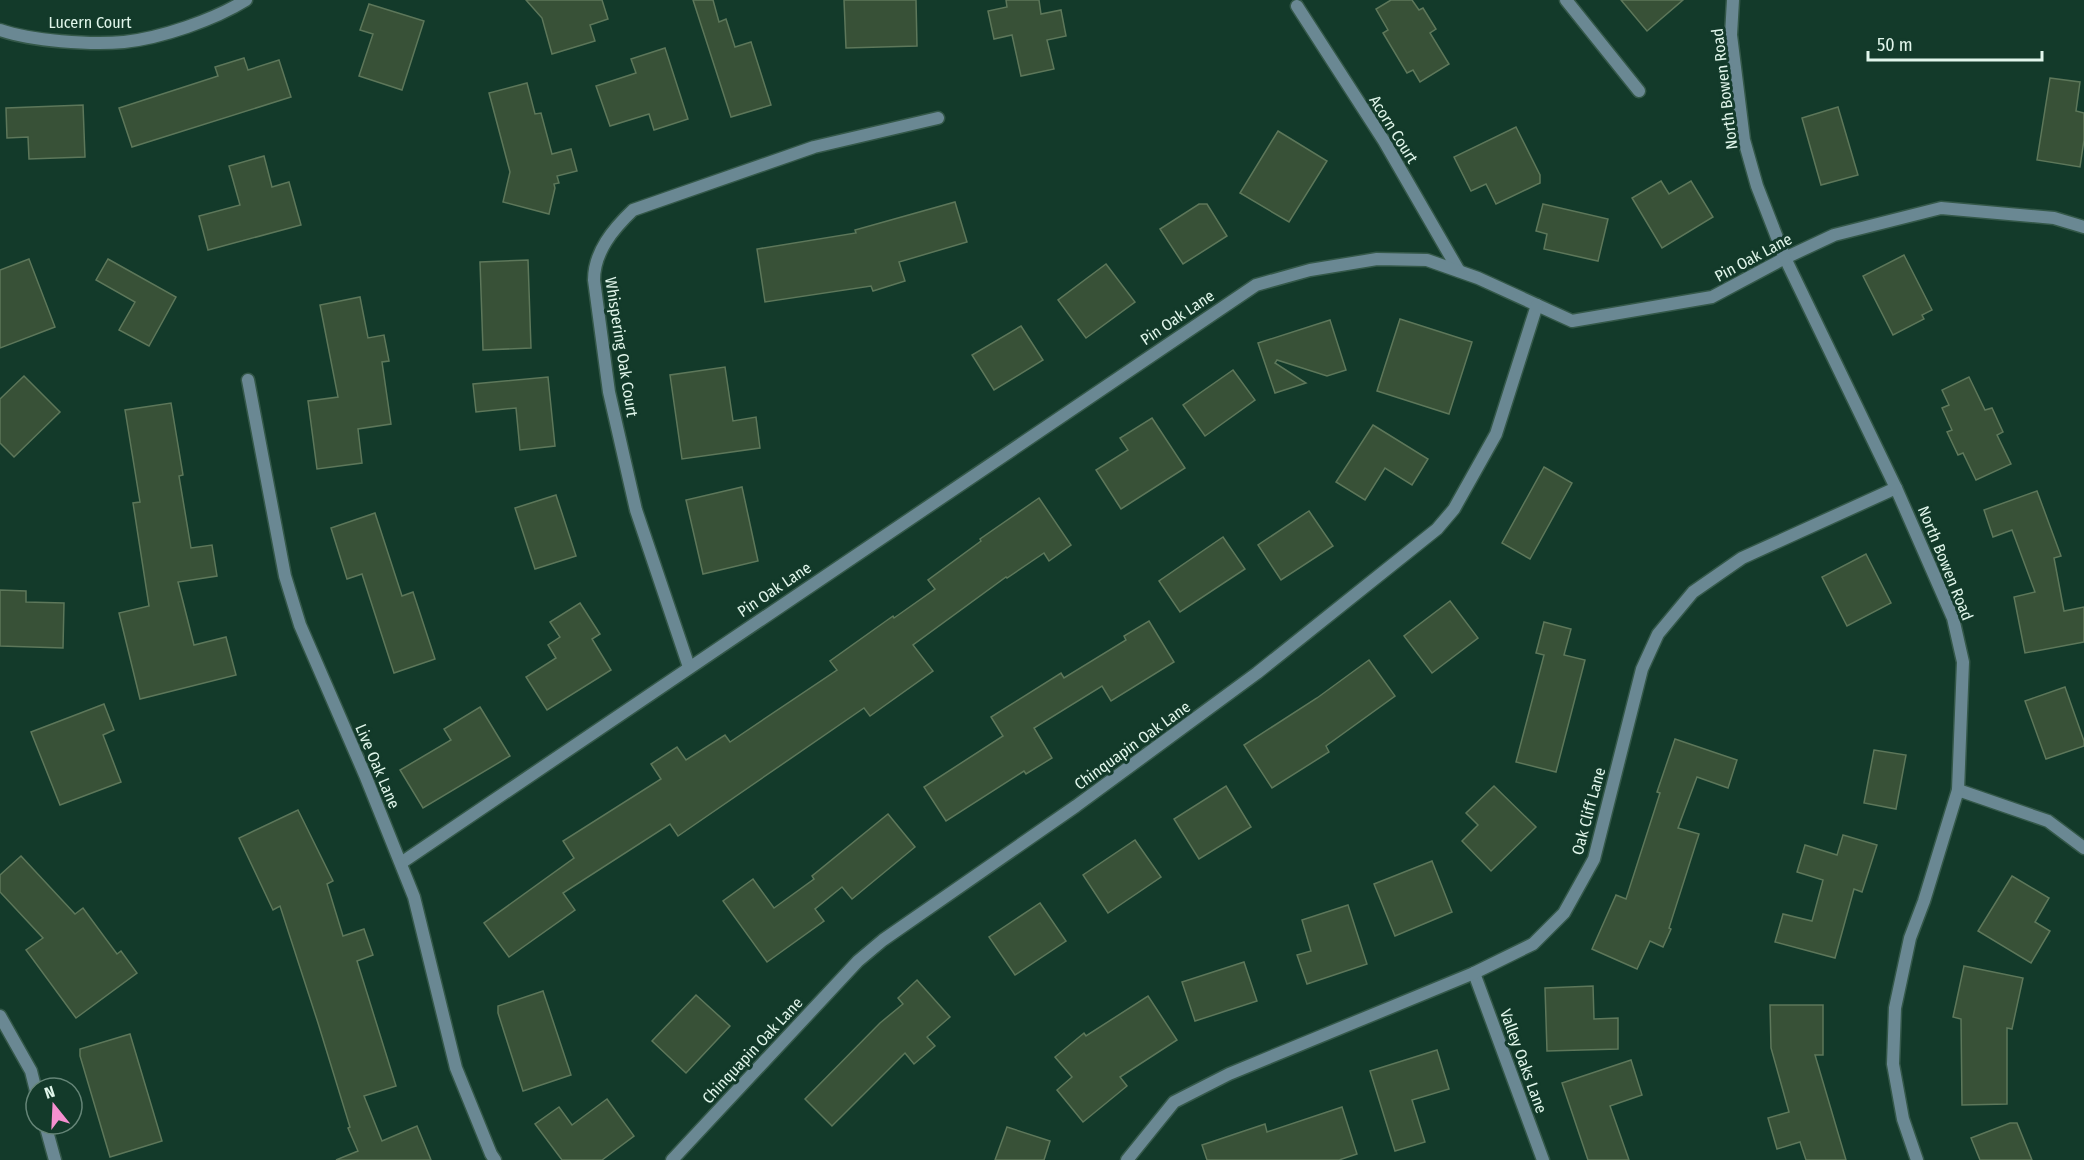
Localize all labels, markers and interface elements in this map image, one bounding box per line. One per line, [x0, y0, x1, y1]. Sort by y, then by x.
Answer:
street label: Lucern Court [49, 13, 132, 32]
scale bar [1868, 24, 2042, 62]
street label: North Bowen Road [1708, 27, 1741, 151]
text: 50 m [1877, 34, 1913, 56]
street label: Acorn Court [1365, 92, 1422, 167]
street label: Pin Oak Lane [1711, 229, 1795, 286]
street label: Whispering Oak Court [601, 276, 642, 419]
street label: Pin Oak Lane [1137, 286, 1218, 349]
street label: North Bowen Road [1914, 503, 1977, 623]
street label: Pin Oak Lane [734, 558, 815, 621]
street label: Chinquapin Oak Lane [1071, 697, 1194, 794]
street label: Live Oak Lane [351, 721, 404, 811]
street label: Oak Cliff Lane [1568, 765, 1609, 857]
street label: Chinquapin Oak Lane [698, 993, 807, 1107]
street label: Valley Oaks Lane [1496, 1007, 1551, 1116]
north arrow [24, 1076, 84, 1136]
text: N [42, 1082, 57, 1103]

